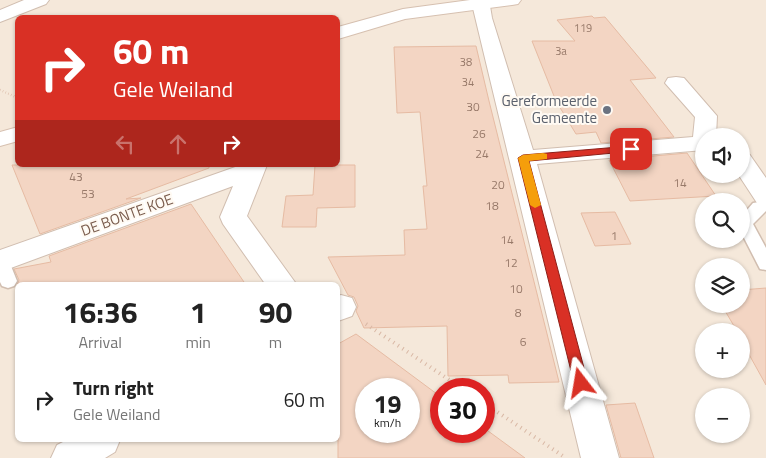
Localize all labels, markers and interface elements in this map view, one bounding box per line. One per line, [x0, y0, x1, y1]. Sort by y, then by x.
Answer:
house number: 119 [574, 20, 592, 36]
text: 60 m [113, 24, 189, 78]
icon: right [30, 35, 95, 100]
house number: 3a [555, 43, 567, 59]
house number: 38 [460, 54, 472, 70]
text: Gele Weiland [113, 72, 233, 106]
house number: 34 [462, 74, 474, 90]
place label: Gereformeerde Gemeente [501, 89, 597, 129]
house number: 30 [466, 97, 480, 116]
marker: Gereformeerde Gemeente [601, 104, 613, 116]
house number: 26 [472, 124, 486, 143]
pin [610, 128, 652, 170]
map controls [695, 128, 750, 443]
button: sound [695, 128, 750, 183]
icon: left [111, 130, 139, 158]
icon: ahead [164, 130, 192, 158]
icon: right [217, 130, 245, 158]
icon: arrive [617, 135, 645, 163]
house number: 24 [475, 144, 489, 163]
house number: 43 [69, 167, 83, 186]
house number: 14 [673, 173, 687, 192]
house number: 20 [491, 175, 505, 194]
house number: 53 [81, 184, 95, 203]
street label: DE BONTE KOE [78, 187, 176, 242]
button: search [695, 193, 750, 248]
house number: 18 [485, 196, 499, 215]
house number: 1 [611, 226, 617, 245]
house number: 14 [500, 230, 514, 249]
house number: 12 [504, 253, 518, 272]
button: layers [695, 258, 750, 313]
house number: 10 [509, 279, 523, 298]
text: 16:36 [63, 289, 138, 335]
text: 1 [190, 289, 207, 335]
text: 90 [259, 289, 292, 335]
house number: 8 [515, 303, 522, 322]
button: + [695, 323, 750, 378]
text: Arrival [78, 330, 122, 354]
text: min [185, 330, 211, 354]
text: m [269, 330, 282, 354]
house number: 6 [520, 332, 527, 351]
position arrow [554, 356, 606, 408]
text: Turn right [73, 373, 154, 402]
speed limit sign: 30 [430, 378, 495, 443]
text: 60 m [284, 385, 325, 414]
text: 19 [373, 385, 402, 423]
icon: right [30, 386, 58, 414]
button: − [695, 388, 750, 443]
text: Gele Weiland [73, 402, 160, 426]
text: km/h [374, 413, 401, 432]

